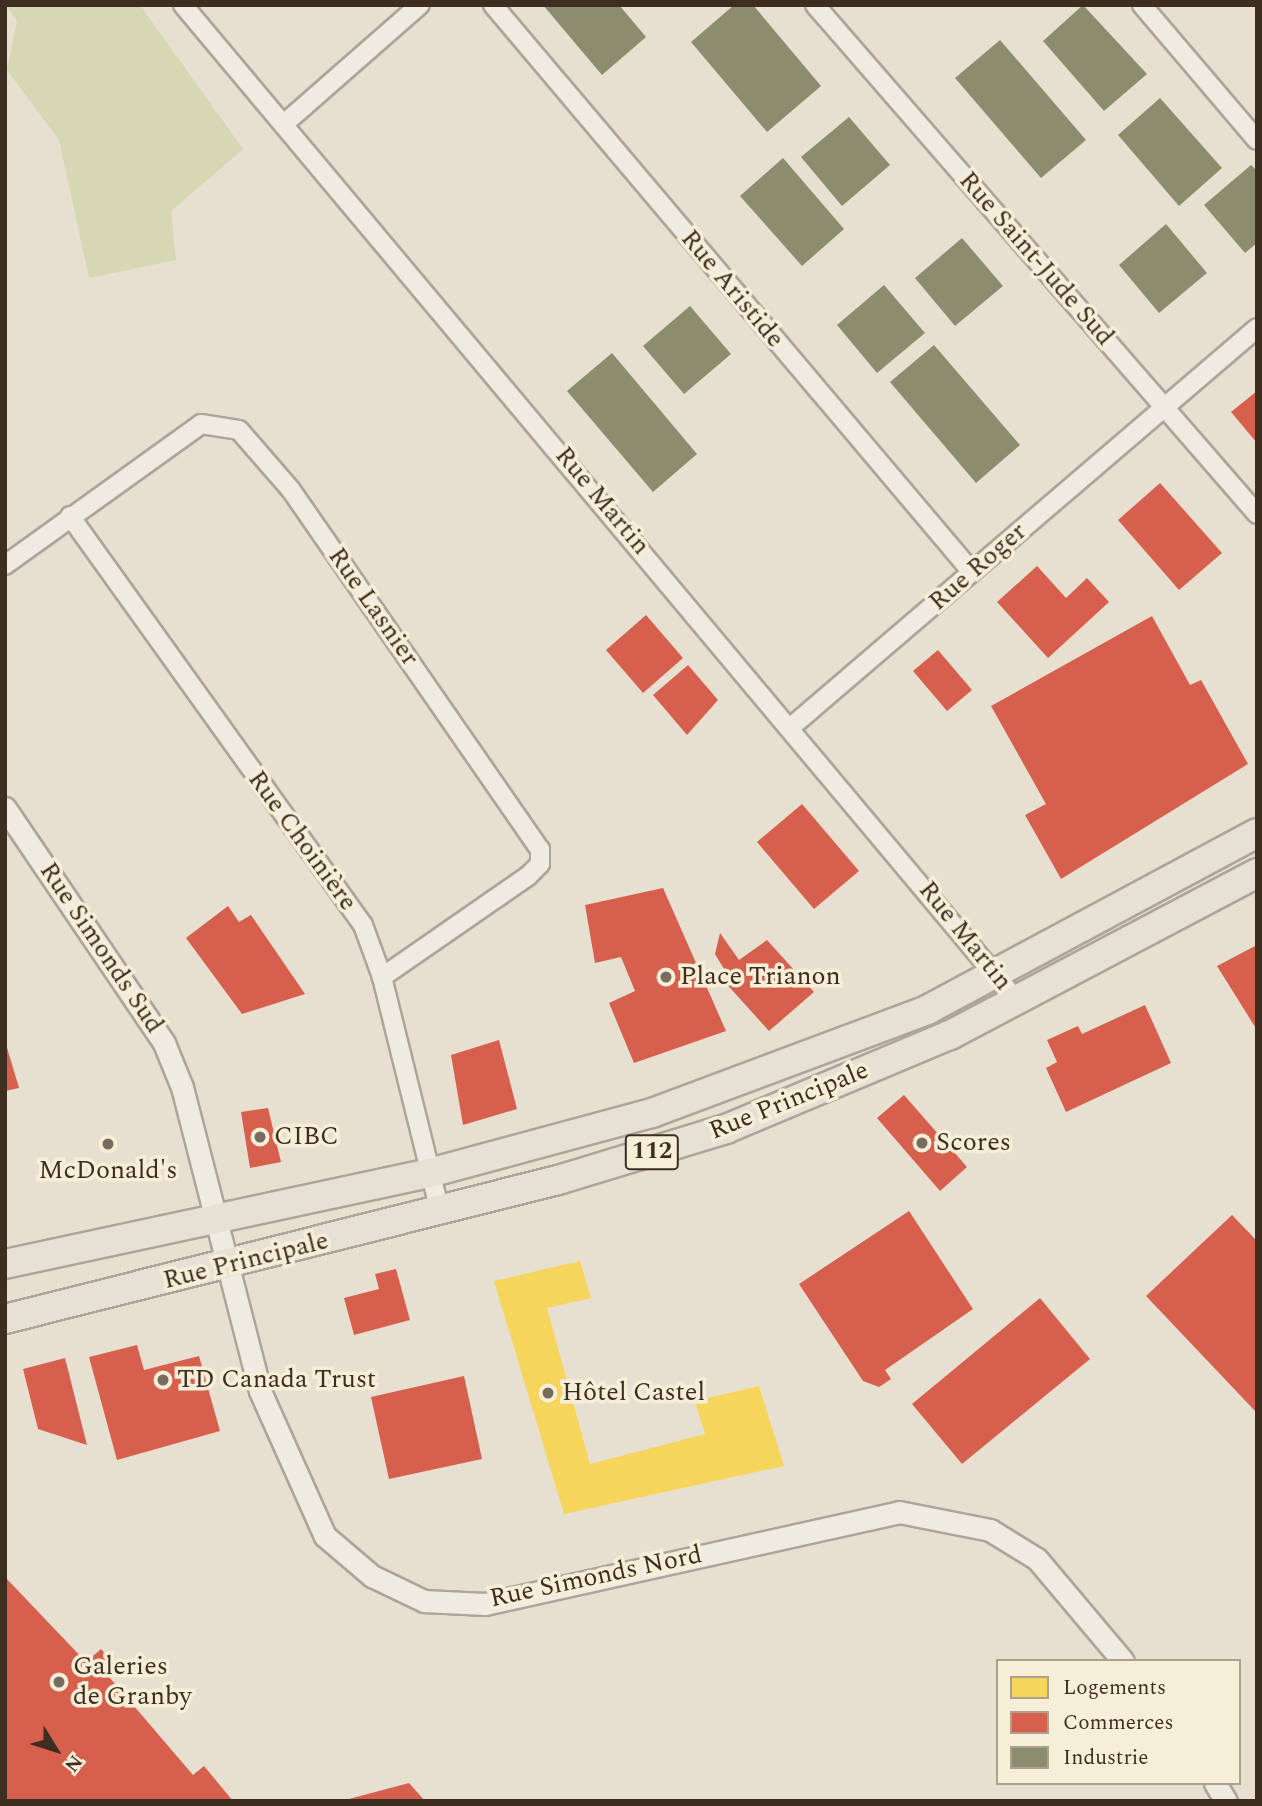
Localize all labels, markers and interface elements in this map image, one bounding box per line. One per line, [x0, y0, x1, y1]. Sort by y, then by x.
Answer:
street label: Rue Saint-Jude Sud [952, 166, 1120, 352]
street label: Rue Aristide [674, 224, 790, 354]
street label: Rue Martin [548, 441, 656, 561]
street label: Rue Roger [923, 516, 1033, 618]
street label: Rue Lasnier [321, 542, 425, 672]
street label: Rue Choinière [241, 765, 363, 917]
street label: Rue Simonds Sud [32, 857, 170, 1039]
street label: Rue Martin [912, 875, 1018, 997]
place label: Place Trianon [680, 961, 841, 993]
marker: Place Trianon [658, 969, 674, 985]
street label: Rue Principale [705, 1055, 873, 1147]
place label: CIBC [274, 1121, 339, 1153]
place label: Scores [936, 1127, 1011, 1159]
marker: CIBC [252, 1129, 268, 1145]
road number: 112 [624, 1132, 680, 1172]
marker: Scores [914, 1135, 930, 1151]
marker: McDonald's [100, 1136, 116, 1152]
place label: McDonald's [38, 1155, 178, 1187]
street label: Rue Principale [160, 1225, 332, 1297]
place label: TD Canada Trust [177, 1364, 376, 1396]
marker: TD Canada Trust [155, 1372, 171, 1388]
place label: Hôtel Castel [562, 1377, 705, 1409]
marker: Hôtel Castel [540, 1385, 556, 1401]
street label: Rue Simonds Nord [487, 1539, 705, 1615]
place label: Galeries de Granby [73, 1651, 192, 1712]
legend [996, 1659, 1241, 1785]
text: Logements [1063, 1672, 1166, 1704]
marker: Galeries de Granby [51, 1674, 67, 1690]
text: Commerces [1063, 1707, 1174, 1739]
north arrow [21, 1715, 91, 1785]
text: Industrie [1063, 1742, 1149, 1774]
text: N [57, 1748, 89, 1778]

